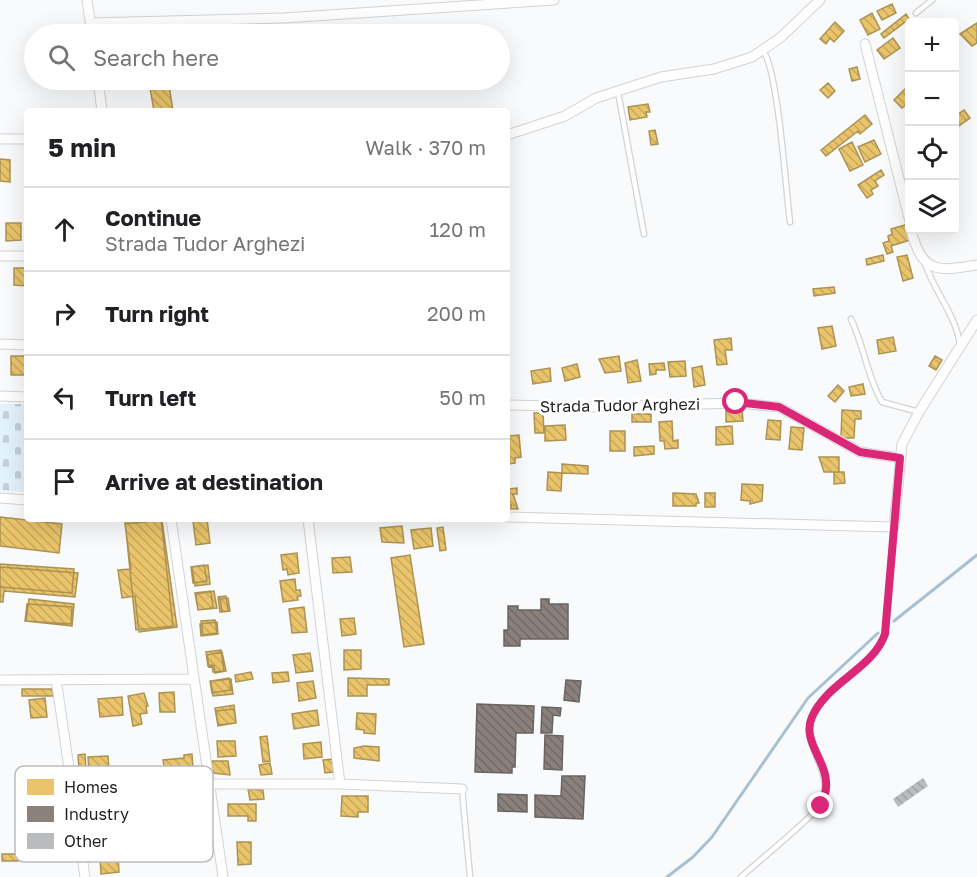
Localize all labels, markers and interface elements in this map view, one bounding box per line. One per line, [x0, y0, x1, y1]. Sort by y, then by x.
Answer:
map controls [905, 18, 959, 234]
button: + [905, 18, 959, 72]
search box [24, 24, 510, 90]
icon: search [45, 41, 78, 74]
text: Search here [93, 44, 219, 71]
button: − [905, 72, 959, 126]
button: locate [905, 126, 959, 180]
text: 5 min [48, 132, 116, 163]
text: Walk · 370 m [365, 135, 486, 159]
button: layers [905, 180, 959, 234]
text: Continue [105, 204, 201, 231]
icon: ahead [48, 213, 81, 246]
text: 120 m [430, 217, 486, 241]
text: Strada Tudor Arghezi [105, 231, 305, 255]
icon: right [48, 297, 81, 330]
text: Turn right [105, 300, 209, 327]
text: 200 m [427, 301, 486, 325]
icon: left [48, 381, 81, 414]
text: Turn left [105, 384, 196, 411]
text: 50 m [439, 385, 486, 409]
route start [722, 388, 748, 414]
street label: Strada Tudor Arghezi [540, 394, 700, 416]
icon: arrive [48, 465, 81, 498]
text: Arrive at destination [105, 468, 323, 495]
legend [15, 766, 213, 862]
text: Homes [64, 777, 118, 797]
route end [807, 792, 833, 818]
text: Industry [64, 804, 129, 824]
text: Other [64, 831, 108, 851]

